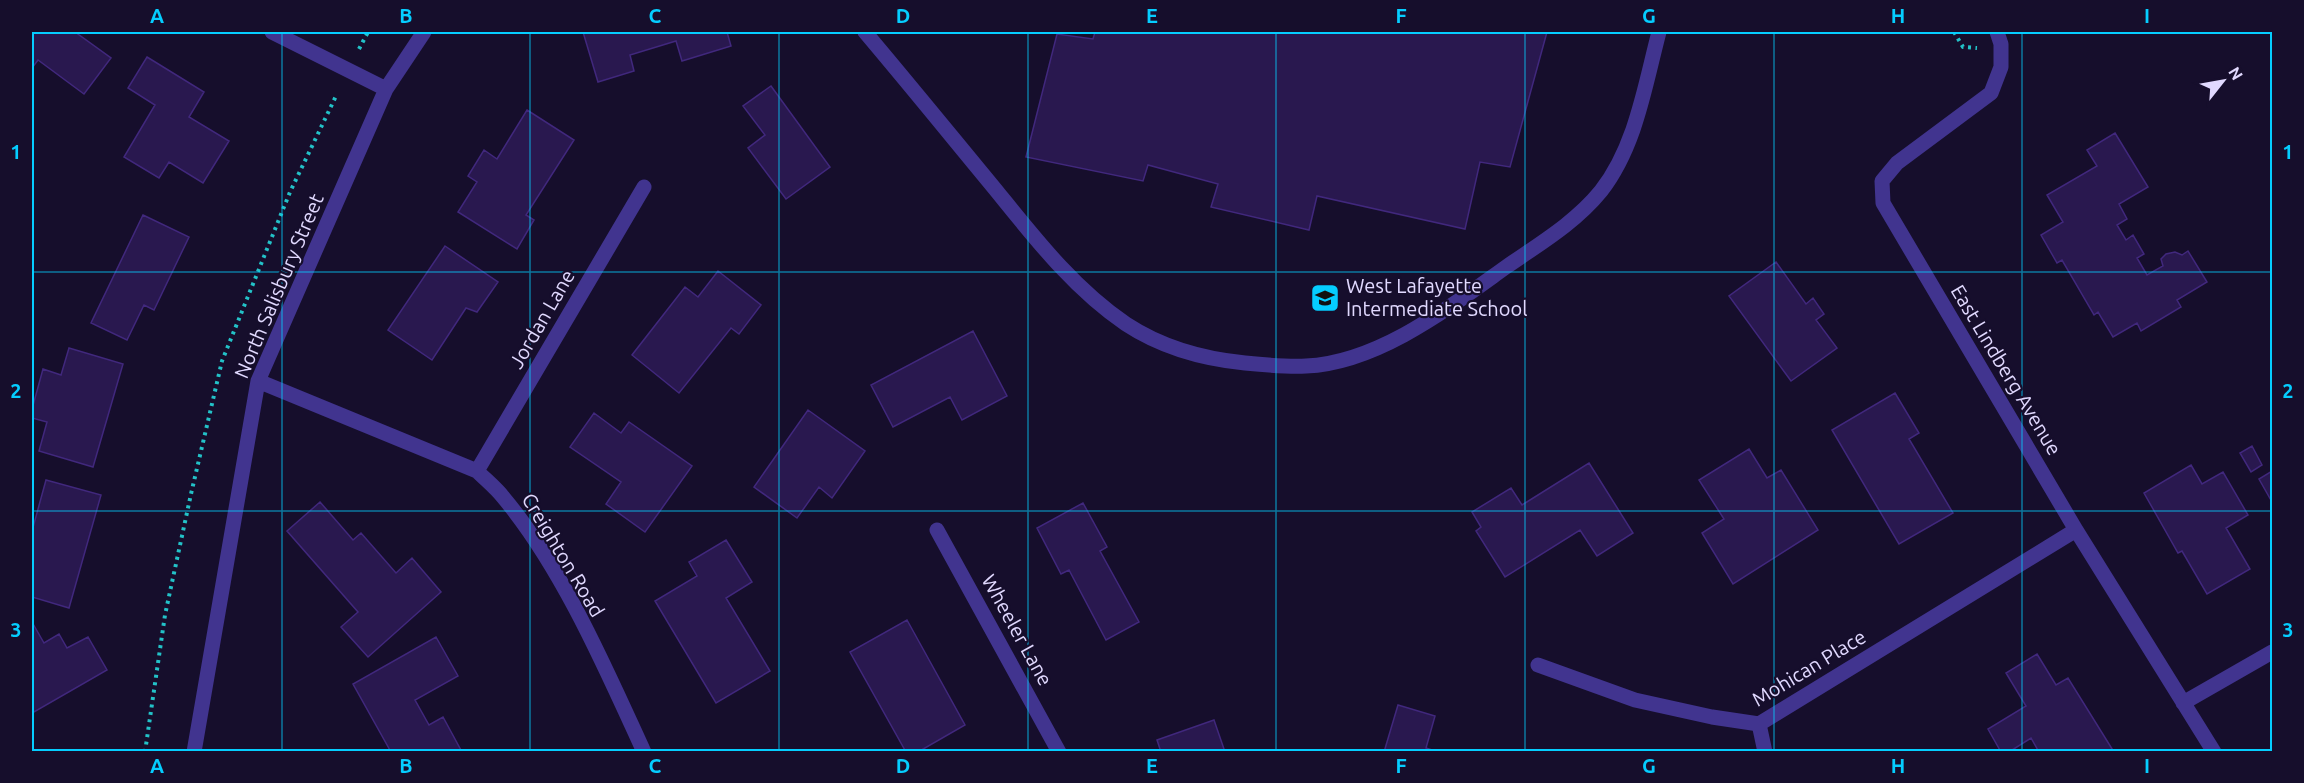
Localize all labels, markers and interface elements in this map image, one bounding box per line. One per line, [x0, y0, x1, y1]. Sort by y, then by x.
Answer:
text: A [150, 4, 164, 27]
text: B [399, 4, 413, 27]
text: C [649, 4, 662, 27]
text: D [896, 4, 910, 27]
text: E [1146, 4, 1158, 27]
text: F [1395, 4, 1407, 27]
text: G [1642, 4, 1656, 27]
text: H [1891, 4, 1905, 27]
text: I [2144, 4, 2150, 27]
north arrow [2193, 51, 2253, 111]
text: N [2225, 64, 2247, 83]
text: 1 [10, 140, 22, 163]
text: 1 [2282, 140, 2294, 163]
street label: North Salisbury Street [229, 190, 328, 382]
street label: Jordan Lane [504, 265, 579, 372]
place label: West Lafayette Intermediate School [1346, 274, 1527, 320]
street label: East Lindberg Avenue [1946, 280, 2066, 459]
school or university icon: West Lafayette Intermediate School [1309, 282, 1341, 314]
text: 2 [10, 379, 22, 402]
text: 2 [2282, 379, 2294, 402]
street label: Creighton Road [517, 489, 609, 621]
street label: Wheeler Lane [977, 570, 1057, 689]
text: 3 [10, 618, 22, 641]
text: 3 [2282, 618, 2294, 641]
street label: Mohican Place [1748, 625, 1870, 711]
text: A [150, 754, 164, 777]
text: B [399, 754, 413, 777]
text: C [649, 754, 662, 777]
text: D [896, 754, 910, 777]
text: E [1146, 754, 1158, 777]
text: F [1395, 754, 1407, 777]
text: G [1642, 754, 1656, 777]
text: H [1891, 754, 1905, 777]
text: I [2144, 754, 2150, 777]

